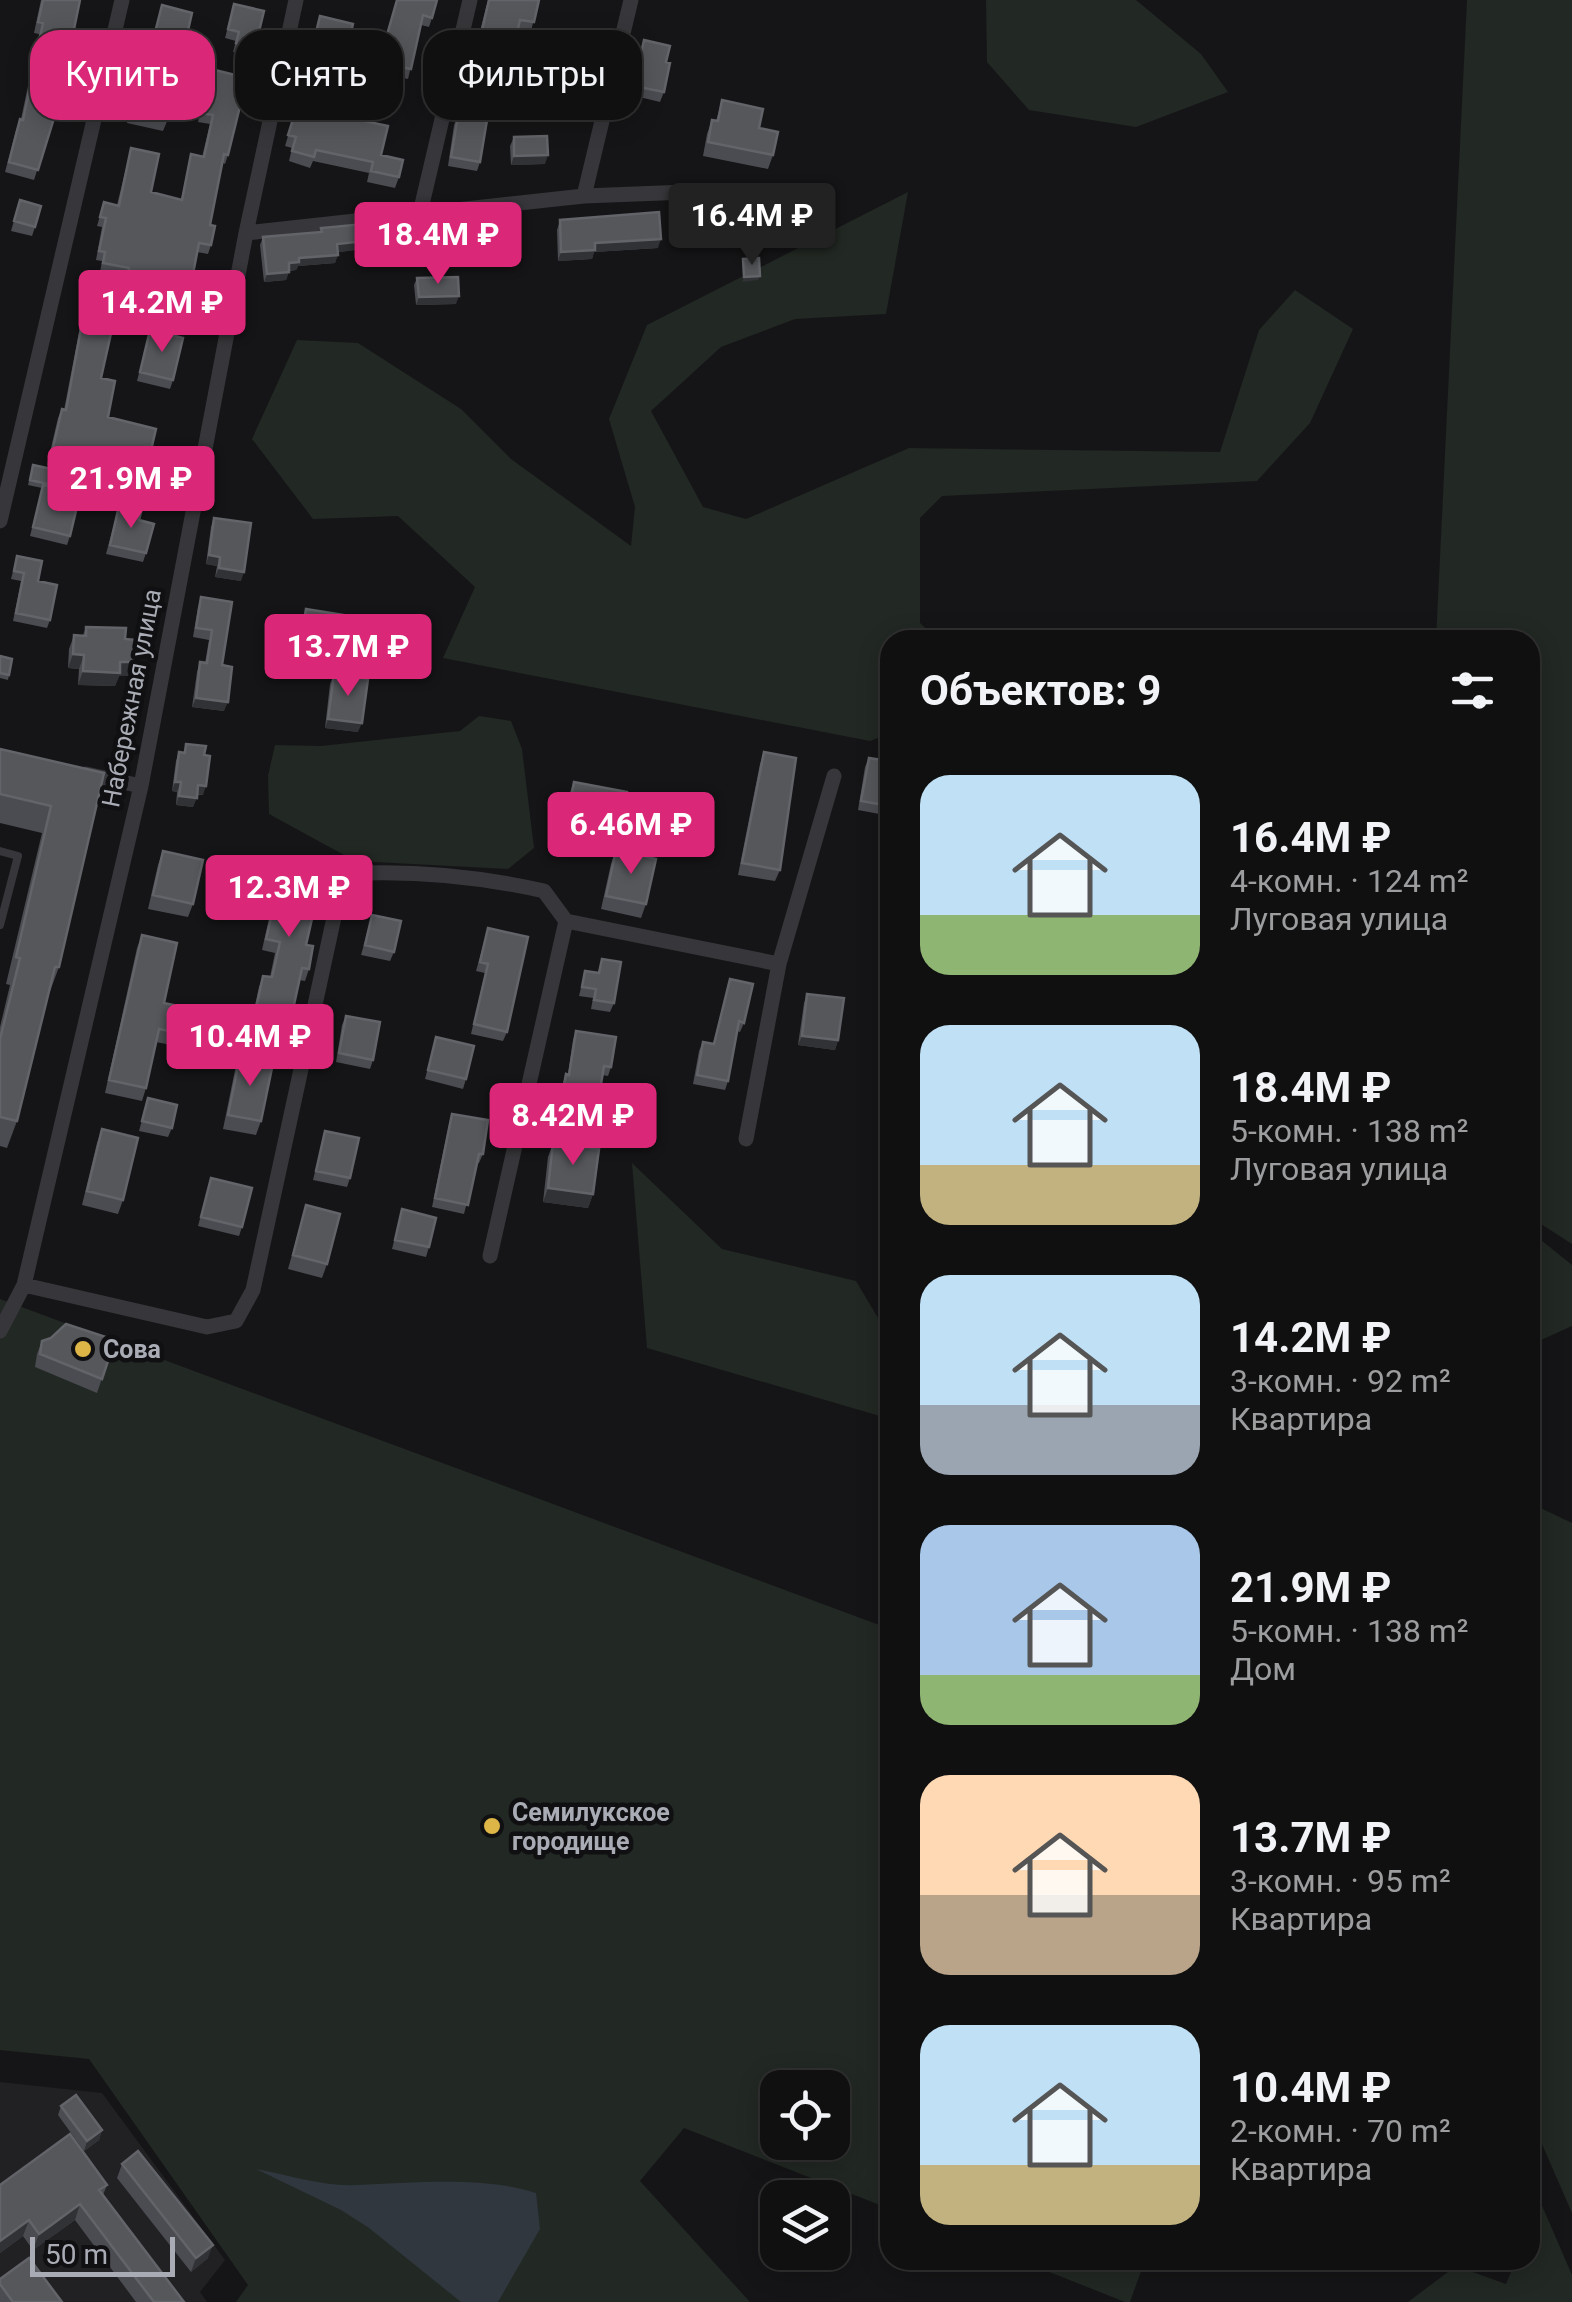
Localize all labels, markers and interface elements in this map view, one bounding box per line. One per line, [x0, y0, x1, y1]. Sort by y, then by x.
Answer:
chip: Купить [30, 30, 215, 120]
chip: Снять [235, 30, 403, 120]
chip: Фильтры [423, 30, 642, 120]
pin: 16.4M ₽ [660, 183, 844, 268]
text: 16.4M ₽ [691, 196, 813, 234]
pin: 18.4M ₽ [346, 202, 530, 287]
text: 18.4M ₽ [377, 215, 499, 253]
pin: 14.2M ₽ [70, 270, 254, 355]
text: 14.2M ₽ [101, 283, 223, 321]
pin: 21.9M ₽ [39, 446, 223, 531]
text: 21.9M ₽ [70, 459, 192, 497]
street label: Набережная улица [96, 587, 167, 810]
pin: 13.7M ₽ [256, 614, 440, 699]
text: 13.7M ₽ [287, 627, 409, 665]
icon: filters [1445, 663, 1500, 718]
text: Объектов: 9 [920, 666, 1161, 715]
pin: 6.46M ₽ [539, 792, 723, 877]
text: 6.46M ₽ [570, 805, 692, 843]
text: 16.4M ₽ [1230, 813, 1391, 862]
icon: home [1000, 815, 1120, 935]
pin: 12.3M ₽ [197, 855, 381, 940]
text: 4-комн. · 124 m² [1230, 862, 1469, 900]
text: 12.3M ₽ [228, 868, 350, 906]
text: Луговая улица [1230, 900, 1448, 938]
pin: 10.4M ₽ [158, 1004, 342, 1089]
text: 10.4M ₽ [189, 1017, 311, 1055]
text: 18.4M ₽ [1230, 1063, 1391, 1112]
icon: home [1000, 1065, 1120, 1185]
pin: 8.42M ₽ [481, 1083, 665, 1168]
text: 8.42M ₽ [512, 1096, 634, 1134]
text: 5-комн. · 138 m² [1230, 1112, 1469, 1150]
text: Луговая улица [1230, 1150, 1448, 1188]
text: 14.2M ₽ [1230, 1313, 1391, 1362]
icon: home [1000, 1315, 1120, 1435]
place label: Сова [103, 1335, 161, 1364]
marker: Сова [72, 1338, 94, 1360]
text: 3-комн. · 92 m² [1230, 1362, 1451, 1400]
text: Квартира [1230, 1400, 1372, 1438]
text: 21.9M ₽ [1230, 1563, 1391, 1612]
icon: home [1000, 1565, 1120, 1685]
text: 5-комн. · 138 m² [1230, 1612, 1469, 1650]
text: Дом [1230, 1650, 1296, 1688]
place label: Семилукское городище [512, 1798, 670, 1856]
text: 13.7M ₽ [1230, 1813, 1391, 1862]
marker: Семилукское городище [481, 1815, 503, 1837]
icon: home [1000, 1815, 1120, 1935]
text: 3-комн. · 95 m² [1230, 1862, 1451, 1900]
text: Квартира [1230, 1900, 1372, 1938]
text: 10.4M ₽ [1230, 2063, 1391, 2112]
icon: home [1000, 2065, 1120, 2185]
map controls [760, 2070, 850, 2270]
button: locate [760, 2070, 850, 2160]
text: 2-комн. · 70 m² [1230, 2112, 1451, 2150]
text: Квартира [1230, 2150, 1372, 2188]
button: layers [760, 2180, 850, 2270]
scale bar [30, 2232, 175, 2276]
text: 50 m [45, 2238, 108, 2271]

